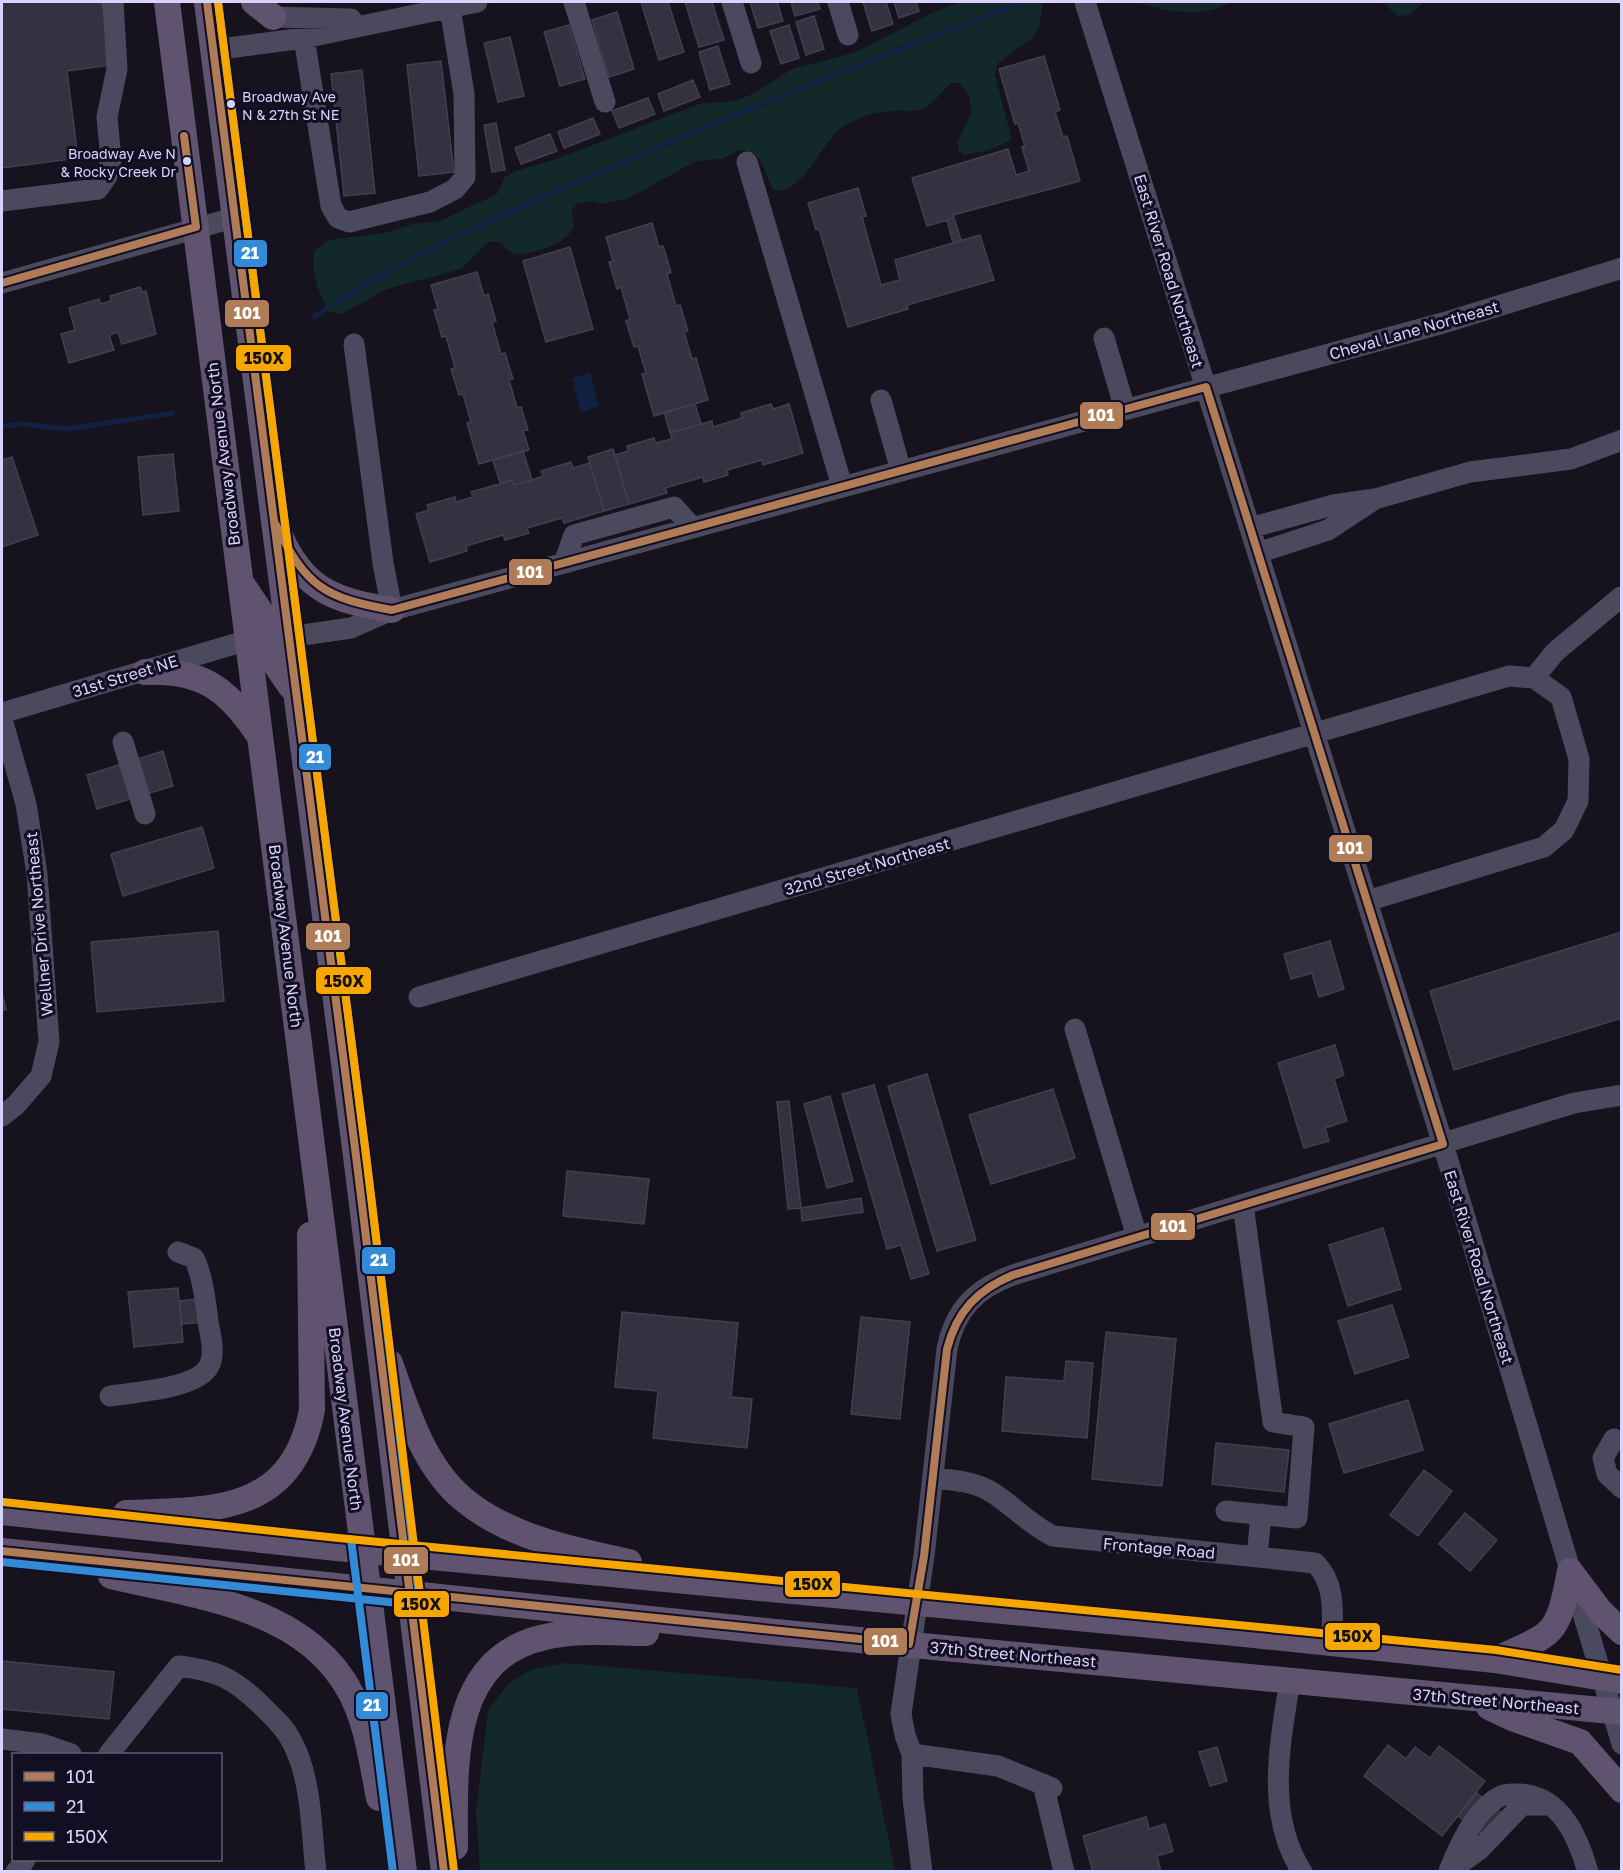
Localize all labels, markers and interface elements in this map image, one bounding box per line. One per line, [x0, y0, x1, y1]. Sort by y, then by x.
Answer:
place label: Broadway Ave N & 27th St NE [242, 88, 339, 123]
marker: Broadway Ave N & 27th St NE [225, 98, 237, 110]
place label: Broadway Ave N & Rocky Creek Dr [61, 145, 177, 180]
marker: Broadway Ave N & Rocky Creek Dr [181, 155, 193, 167]
street label: East River Road Northeast [1130, 172, 1208, 370]
line badge: 21 [233, 239, 268, 268]
text: 21 [241, 243, 259, 263]
street label: Cheval Lane Northeast [1327, 296, 1501, 364]
line badge: 101 [224, 299, 270, 328]
text: 101 [234, 303, 260, 323]
line badge: 150X [235, 344, 292, 372]
text: 150X [244, 348, 284, 368]
street label: Broadway Avenue North [202, 361, 244, 547]
line badge: 101 [1079, 401, 1124, 430]
text: 101 [1088, 405, 1114, 425]
line badge: 101 [508, 558, 553, 586]
text: 101 [517, 562, 543, 582]
street label: 31st Street NE [70, 650, 180, 702]
line badge: 21 [298, 743, 332, 771]
text: 21 [306, 747, 324, 767]
street label: Wellner Drive Northeast [21, 831, 57, 1017]
street label: 32nd Street Northeast [782, 833, 952, 899]
line badge: 101 [1328, 834, 1373, 863]
text: 101 [1337, 838, 1363, 858]
street label: Broadway Avenue North [265, 843, 307, 1029]
line badge: 101 [305, 922, 351, 951]
text: 101 [315, 926, 341, 946]
line badge: 150X [315, 966, 372, 995]
text: 150X [324, 971, 364, 991]
street label: East River Road Northeast [1440, 1168, 1518, 1366]
line badge: 101 [1150, 1212, 1196, 1241]
text: 101 [1160, 1216, 1186, 1236]
line badge: 21 [361, 1246, 396, 1275]
text: 21 [370, 1250, 388, 1270]
street label: Broadway Avenue North [325, 1326, 367, 1512]
street label: Frontage Road [1102, 1533, 1216, 1563]
line badge: 101 [383, 1546, 429, 1575]
text: 101 [393, 1550, 419, 1570]
line badge: 150X [784, 1570, 841, 1598]
text: 150X [793, 1574, 833, 1594]
line badge: 150X [393, 1590, 450, 1618]
text: 150X [401, 1594, 441, 1614]
line badge: 150X [1324, 1622, 1381, 1651]
text: 150X [1333, 1626, 1373, 1646]
line badge: 101 [863, 1627, 908, 1656]
text: 101 [872, 1631, 898, 1651]
street label: 37th Street Northeast [929, 1637, 1097, 1671]
street label: 37th Street Northeast [1412, 1684, 1580, 1718]
line badge: 21 [355, 1691, 389, 1720]
text: 21 [363, 1695, 381, 1715]
legend [12, 1753, 222, 1861]
text: 101 [66, 1765, 95, 1787]
text: 21 [66, 1795, 85, 1817]
text: 150X [66, 1825, 108, 1847]

